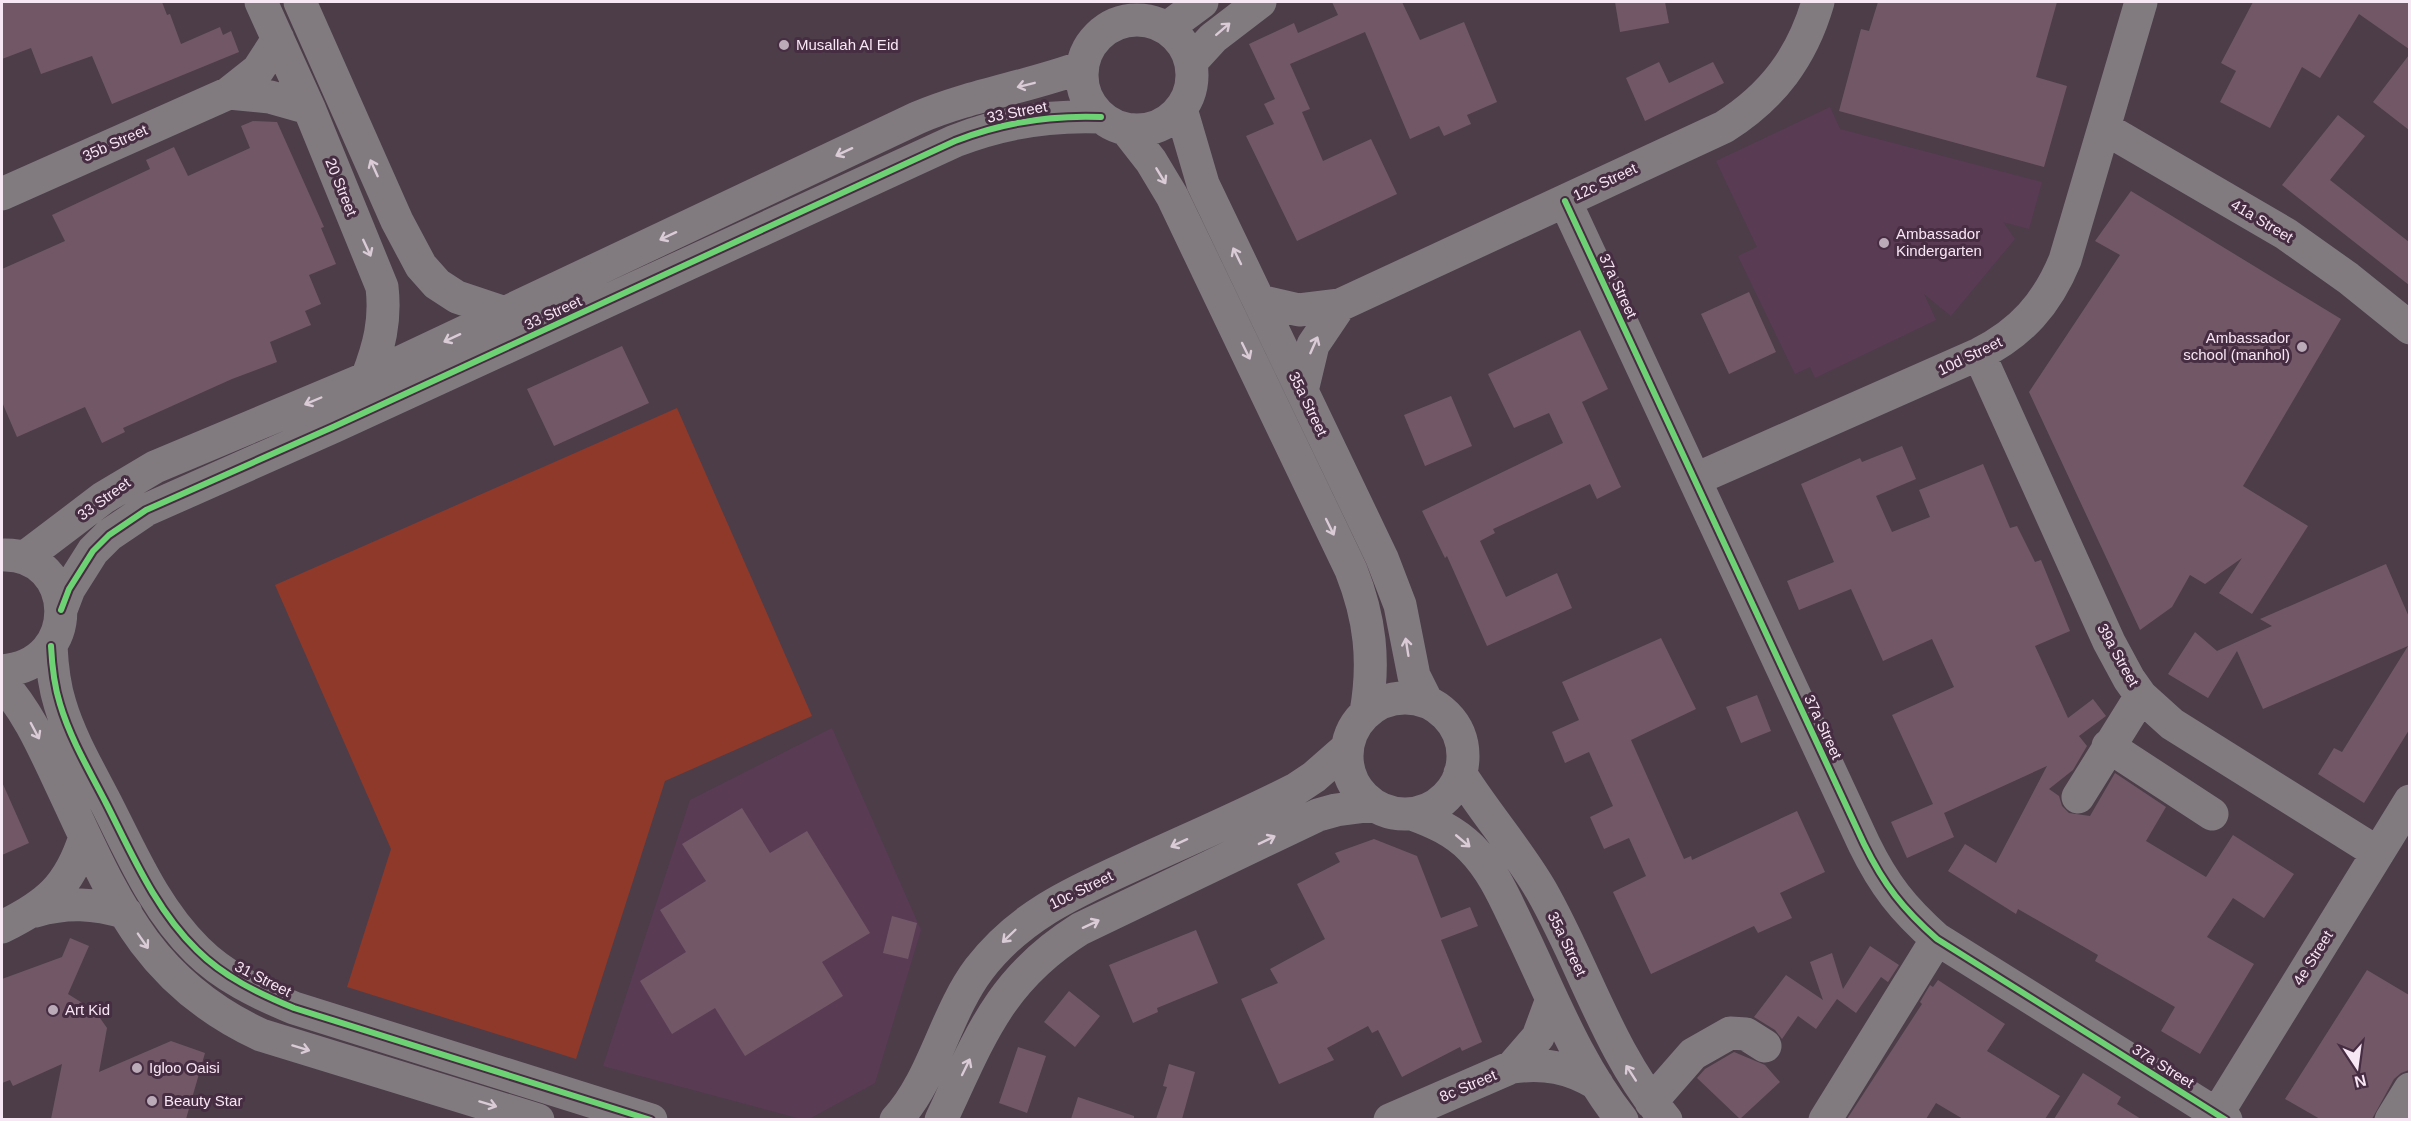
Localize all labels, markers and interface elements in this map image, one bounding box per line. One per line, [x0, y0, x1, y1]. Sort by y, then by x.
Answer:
one-way arrow [1215, 22, 1230, 36]
place label: Musallah Al Eid [796, 36, 899, 53]
marker: Musallah Al Eid [777, 38, 791, 52]
one-way arrow [1017, 79, 1036, 91]
street label: 33 Street [985, 97, 1049, 126]
street label: 35b Street [80, 120, 151, 164]
one-way arrow [836, 147, 854, 159]
street label: 20 Street [322, 155, 361, 219]
one-way arrow [368, 159, 379, 177]
street label: 12c Street [1570, 159, 1640, 204]
one-way arrow [1154, 167, 1167, 184]
street label: 41a Street [2228, 195, 2297, 246]
place label: Ambassador Kindergarten [1896, 225, 1982, 259]
one-way arrow [659, 230, 677, 242]
marker: Ambassador Kindergarten [1877, 236, 1891, 250]
one-way arrow [362, 239, 374, 257]
one-way arrow [1230, 247, 1242, 265]
street label: 37a Street [1596, 251, 1641, 321]
street label: 33 Street [522, 292, 585, 333]
place label: Ambassador school (manhol) [2183, 329, 2290, 363]
street label: 10d Street [1935, 332, 2005, 378]
one-way arrow [443, 333, 461, 345]
one-way arrow [1309, 336, 1320, 354]
marker: Ambassador school (manhol) [2295, 340, 2309, 354]
one-way arrow [1240, 342, 1252, 360]
street label: 35a Street [1286, 369, 1332, 439]
one-way arrow [304, 396, 323, 407]
street label: 33 Street [74, 473, 134, 523]
one-way arrow [1325, 517, 1336, 535]
street label: 39a Street [2094, 620, 2143, 690]
one-way arrow [1402, 638, 1413, 658]
street label: 37a Street [1801, 692, 1846, 762]
one-way arrow [29, 722, 41, 739]
one-way arrow [1258, 833, 1276, 845]
one-way arrow [1455, 834, 1470, 848]
one-way arrow [1171, 838, 1189, 850]
street label: 10c Street [1046, 867, 1116, 912]
street label: 35a Street [1545, 909, 1591, 979]
one-way arrow [1082, 917, 1100, 929]
street label: 4e Street [2289, 927, 2336, 988]
one-way arrow [1001, 929, 1016, 944]
one-way arrow [137, 933, 149, 949]
street label: 31 Street [232, 957, 295, 1000]
place label: Art Kid [65, 1001, 110, 1018]
marker: Art Kid [46, 1003, 60, 1017]
north arrow [2327, 1037, 2387, 1097]
street label: 37a Street [2129, 1040, 2198, 1092]
one-way arrow [291, 1043, 310, 1054]
one-way arrow [961, 1058, 972, 1076]
place label: Igloo Oaisi [149, 1059, 220, 1076]
marker: Igloo Oaisi [130, 1061, 144, 1075]
one-way arrow [1625, 1064, 1638, 1081]
street label: 8c Street [1437, 1066, 1500, 1105]
text: N [2353, 1072, 2368, 1091]
place label: Beauty Star [164, 1092, 242, 1109]
marker: Beauty Star [145, 1094, 159, 1108]
one-way arrow [478, 1099, 497, 1110]

